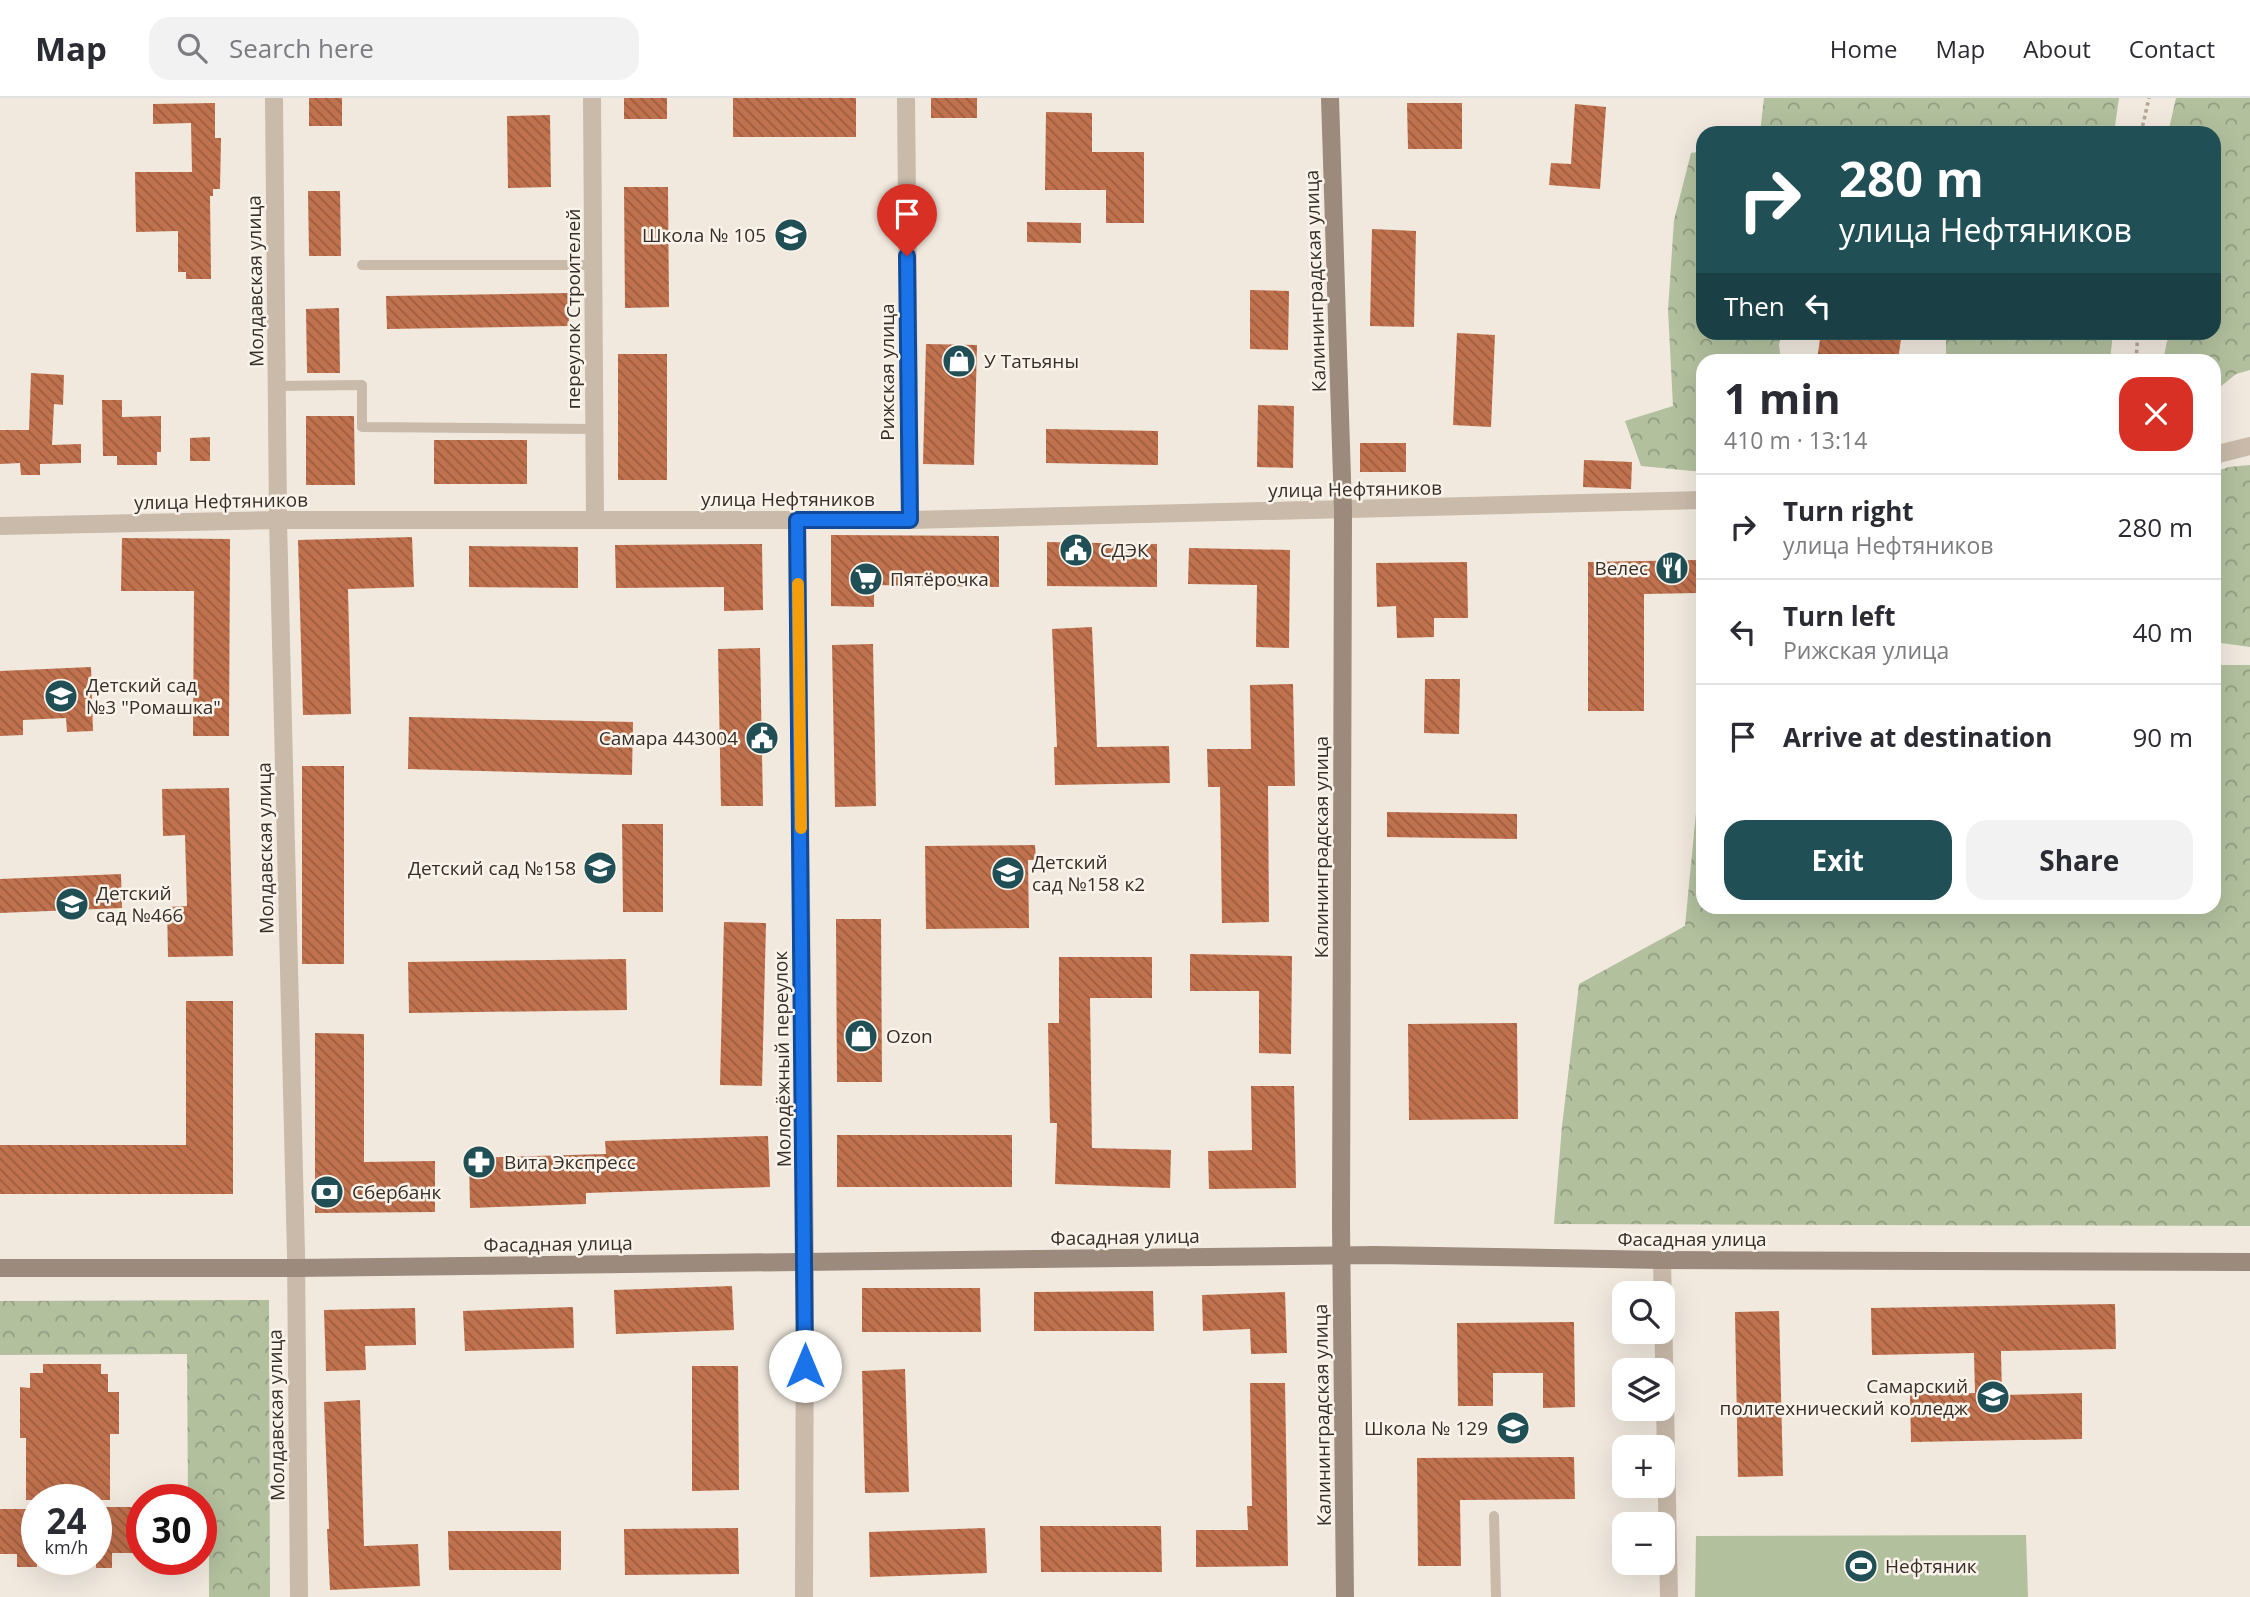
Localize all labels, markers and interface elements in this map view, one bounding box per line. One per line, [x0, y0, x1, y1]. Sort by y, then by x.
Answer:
search box [149, 17, 639, 80]
text: Map [35, 26, 107, 71]
icon: search [173, 29, 211, 67]
text: Search here [229, 30, 374, 66]
text: Home [1830, 32, 1898, 65]
text: Map [1936, 32, 1985, 65]
text: About [2023, 32, 2091, 65]
text: Contact [2129, 32, 2215, 65]
text: 280 m [1839, 145, 1984, 211]
icon: right [1724, 154, 1815, 245]
street label: Калининградская улица [1298, 169, 1332, 393]
pin [877, 184, 937, 256]
street label: Молдавская улица [241, 195, 269, 367]
icon: arrive [888, 195, 926, 233]
text: улица Нефтяников [1839, 208, 2132, 251]
street label: переулок Строителей [560, 209, 586, 409]
school or university icon: Школа № 105 [772, 216, 810, 254]
place label: Школа № 105 [642, 222, 766, 248]
icon: left [1799, 287, 1837, 325]
text: Then [1724, 288, 1785, 324]
street label: Рижская улица [874, 303, 900, 441]
shop icon: У Татьяны [940, 342, 978, 380]
place label: У Татьяны [984, 348, 1079, 374]
text: 1 min [1724, 369, 1841, 426]
button: close [2119, 377, 2193, 451]
text: 410 m · 13:14 [1724, 424, 1867, 456]
street label: улица Нефтяников [1268, 474, 1442, 504]
street label: улица Нефтяников [134, 486, 308, 516]
street label: улица Нефтяников [701, 486, 875, 512]
text: Turn right [1783, 493, 1914, 529]
icon: right [1724, 508, 1762, 546]
text: 280 m [2118, 509, 2193, 545]
text: улица Нефтяников [1783, 529, 1993, 561]
public building icon: СДЭК [1057, 531, 1095, 569]
place label: СДЭК [1100, 537, 1149, 563]
restaurant icon: Велес [1653, 549, 1691, 587]
place label: Велес [1594, 555, 1648, 581]
supermarket icon: Пятёрочка [847, 560, 885, 598]
place label: Пятёрочка [890, 566, 989, 592]
text: Turn left [1783, 598, 1895, 634]
icon: left [1724, 613, 1762, 651]
text: 40 m [2132, 614, 2193, 650]
text: Рижская улица [1783, 634, 1949, 666]
place label: Детский сад №3 "Ромашка" [86, 672, 221, 720]
school or university icon: Детский сад №3 "Ромашка" [42, 677, 80, 715]
icon: arrive [1724, 718, 1762, 756]
public building icon: Самара 443004 [743, 719, 781, 757]
text: Arrive at destination [1783, 719, 2052, 755]
text: 90 m [2132, 719, 2193, 755]
place label: Самара 443004 [599, 725, 738, 751]
street label: Калининградская улица [1308, 736, 1334, 958]
street label: Молдавская улица [251, 762, 279, 934]
button: Exit [1724, 820, 1952, 900]
button: Share [1966, 820, 2193, 900]
school or university icon: Детский сад №158 [581, 849, 619, 887]
place label: Детский сад №158 к2 [1032, 849, 1145, 897]
school or university icon: Детский сад №158 к2 [989, 854, 1027, 892]
place label: Детский сад №158 [408, 855, 576, 881]
place label: Детский сад №466 [96, 880, 183, 928]
school or university icon: Детский сад №466 [53, 885, 91, 923]
street label: Молодёжный переулок [767, 950, 797, 1167]
shop icon: Ozon [842, 1017, 880, 1055]
place label: Ozon [886, 1023, 933, 1049]
pharmacy icon: Вита Экспресс [460, 1143, 498, 1181]
place label: Вита Экспресс [504, 1149, 636, 1175]
bank icon: Сбербанк [308, 1173, 346, 1211]
place label: Сбербанк [352, 1179, 441, 1205]
street label: Фасадная улица [1050, 1223, 1200, 1251]
street label: Фасадная улица [1617, 1226, 1767, 1252]
street label: Фасадная улица [483, 1230, 633, 1258]
map controls [1612, 1281, 1675, 1575]
button: search [1612, 1281, 1675, 1344]
street label: Калининградская улица [1307, 1304, 1337, 1526]
street label: Молдавская улица [262, 1329, 290, 1501]
position arrow [768, 1329, 842, 1403]
button: layers [1612, 1358, 1675, 1421]
place label: Самарский политехнический колледж [1719, 1373, 1968, 1421]
school or university icon: Самарский политехнический колледж [1974, 1378, 2012, 1416]
school or university icon: Школа № 129 [1494, 1409, 1532, 1447]
place label: Школа № 129 [1364, 1415, 1488, 1441]
button: + [1612, 1435, 1675, 1498]
speed limit sign: 30 [126, 1484, 217, 1575]
text: 24 [46, 1497, 87, 1544]
button: − [1612, 1512, 1675, 1575]
text: km/h [45, 1535, 88, 1559]
sports icon: Нефтяник [1842, 1547, 1880, 1585]
place label: Нефтяник [1885, 1553, 1977, 1579]

